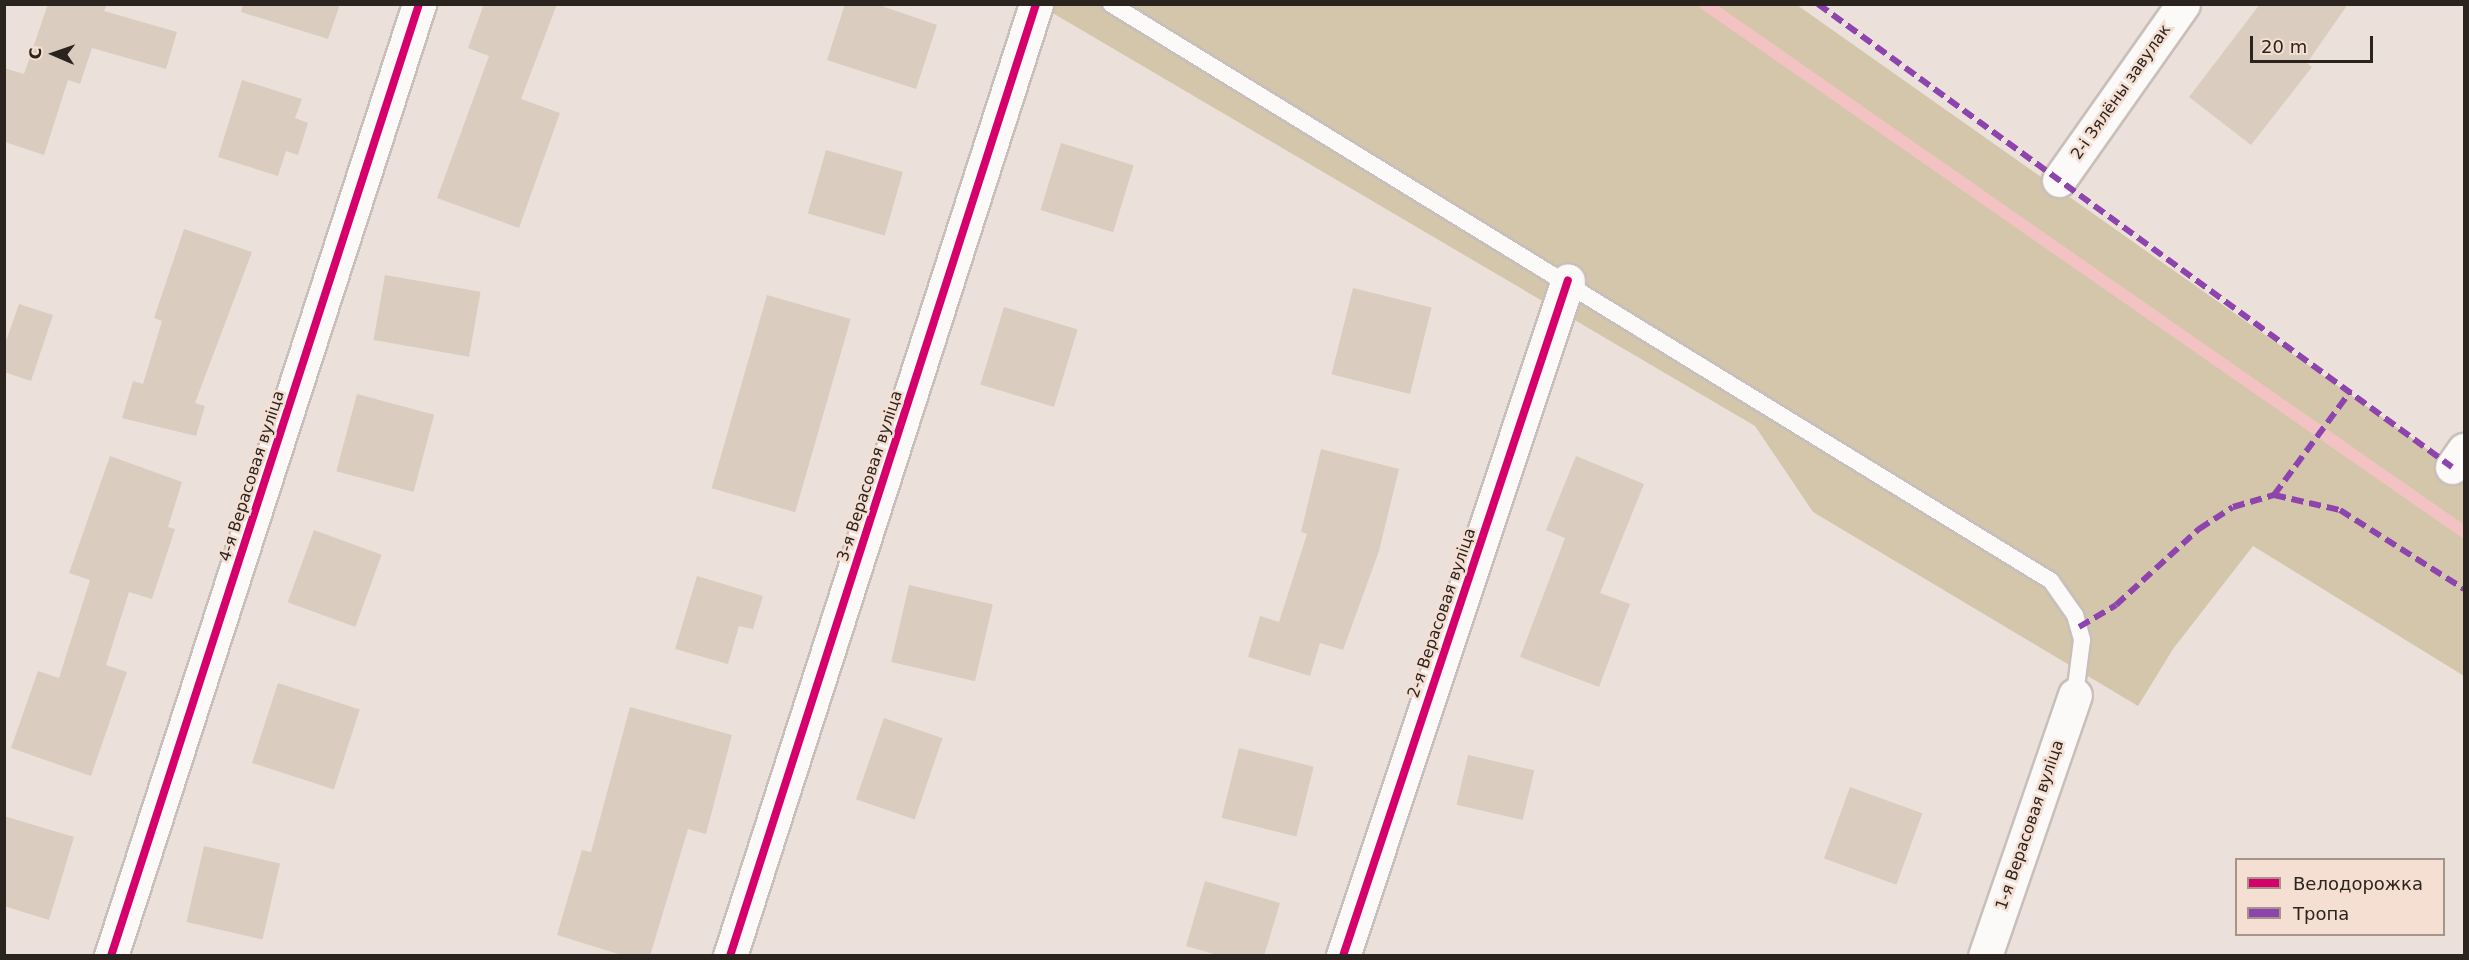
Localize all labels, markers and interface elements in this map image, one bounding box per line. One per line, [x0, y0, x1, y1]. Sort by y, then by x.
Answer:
street label: 2-і Зялёны завулак [2067, 21, 2175, 163]
north arrow [24, 24, 84, 84]
scale bar [2253, 24, 2376, 62]
text: 20 m [2261, 36, 2307, 57]
text: С [26, 47, 45, 60]
street label: 4-я Верасовая вуліца [215, 388, 289, 564]
street label: 3-я Верасовая вуліца [833, 388, 907, 564]
street label: 2-я Верасовая вуліца [1404, 526, 1480, 700]
street label: 1-я Верасовая вуліца [1992, 738, 2068, 912]
legend [2235, 858, 2445, 936]
text: Велодорожка [2293, 873, 2423, 894]
text: Тропа [2293, 903, 2349, 924]

